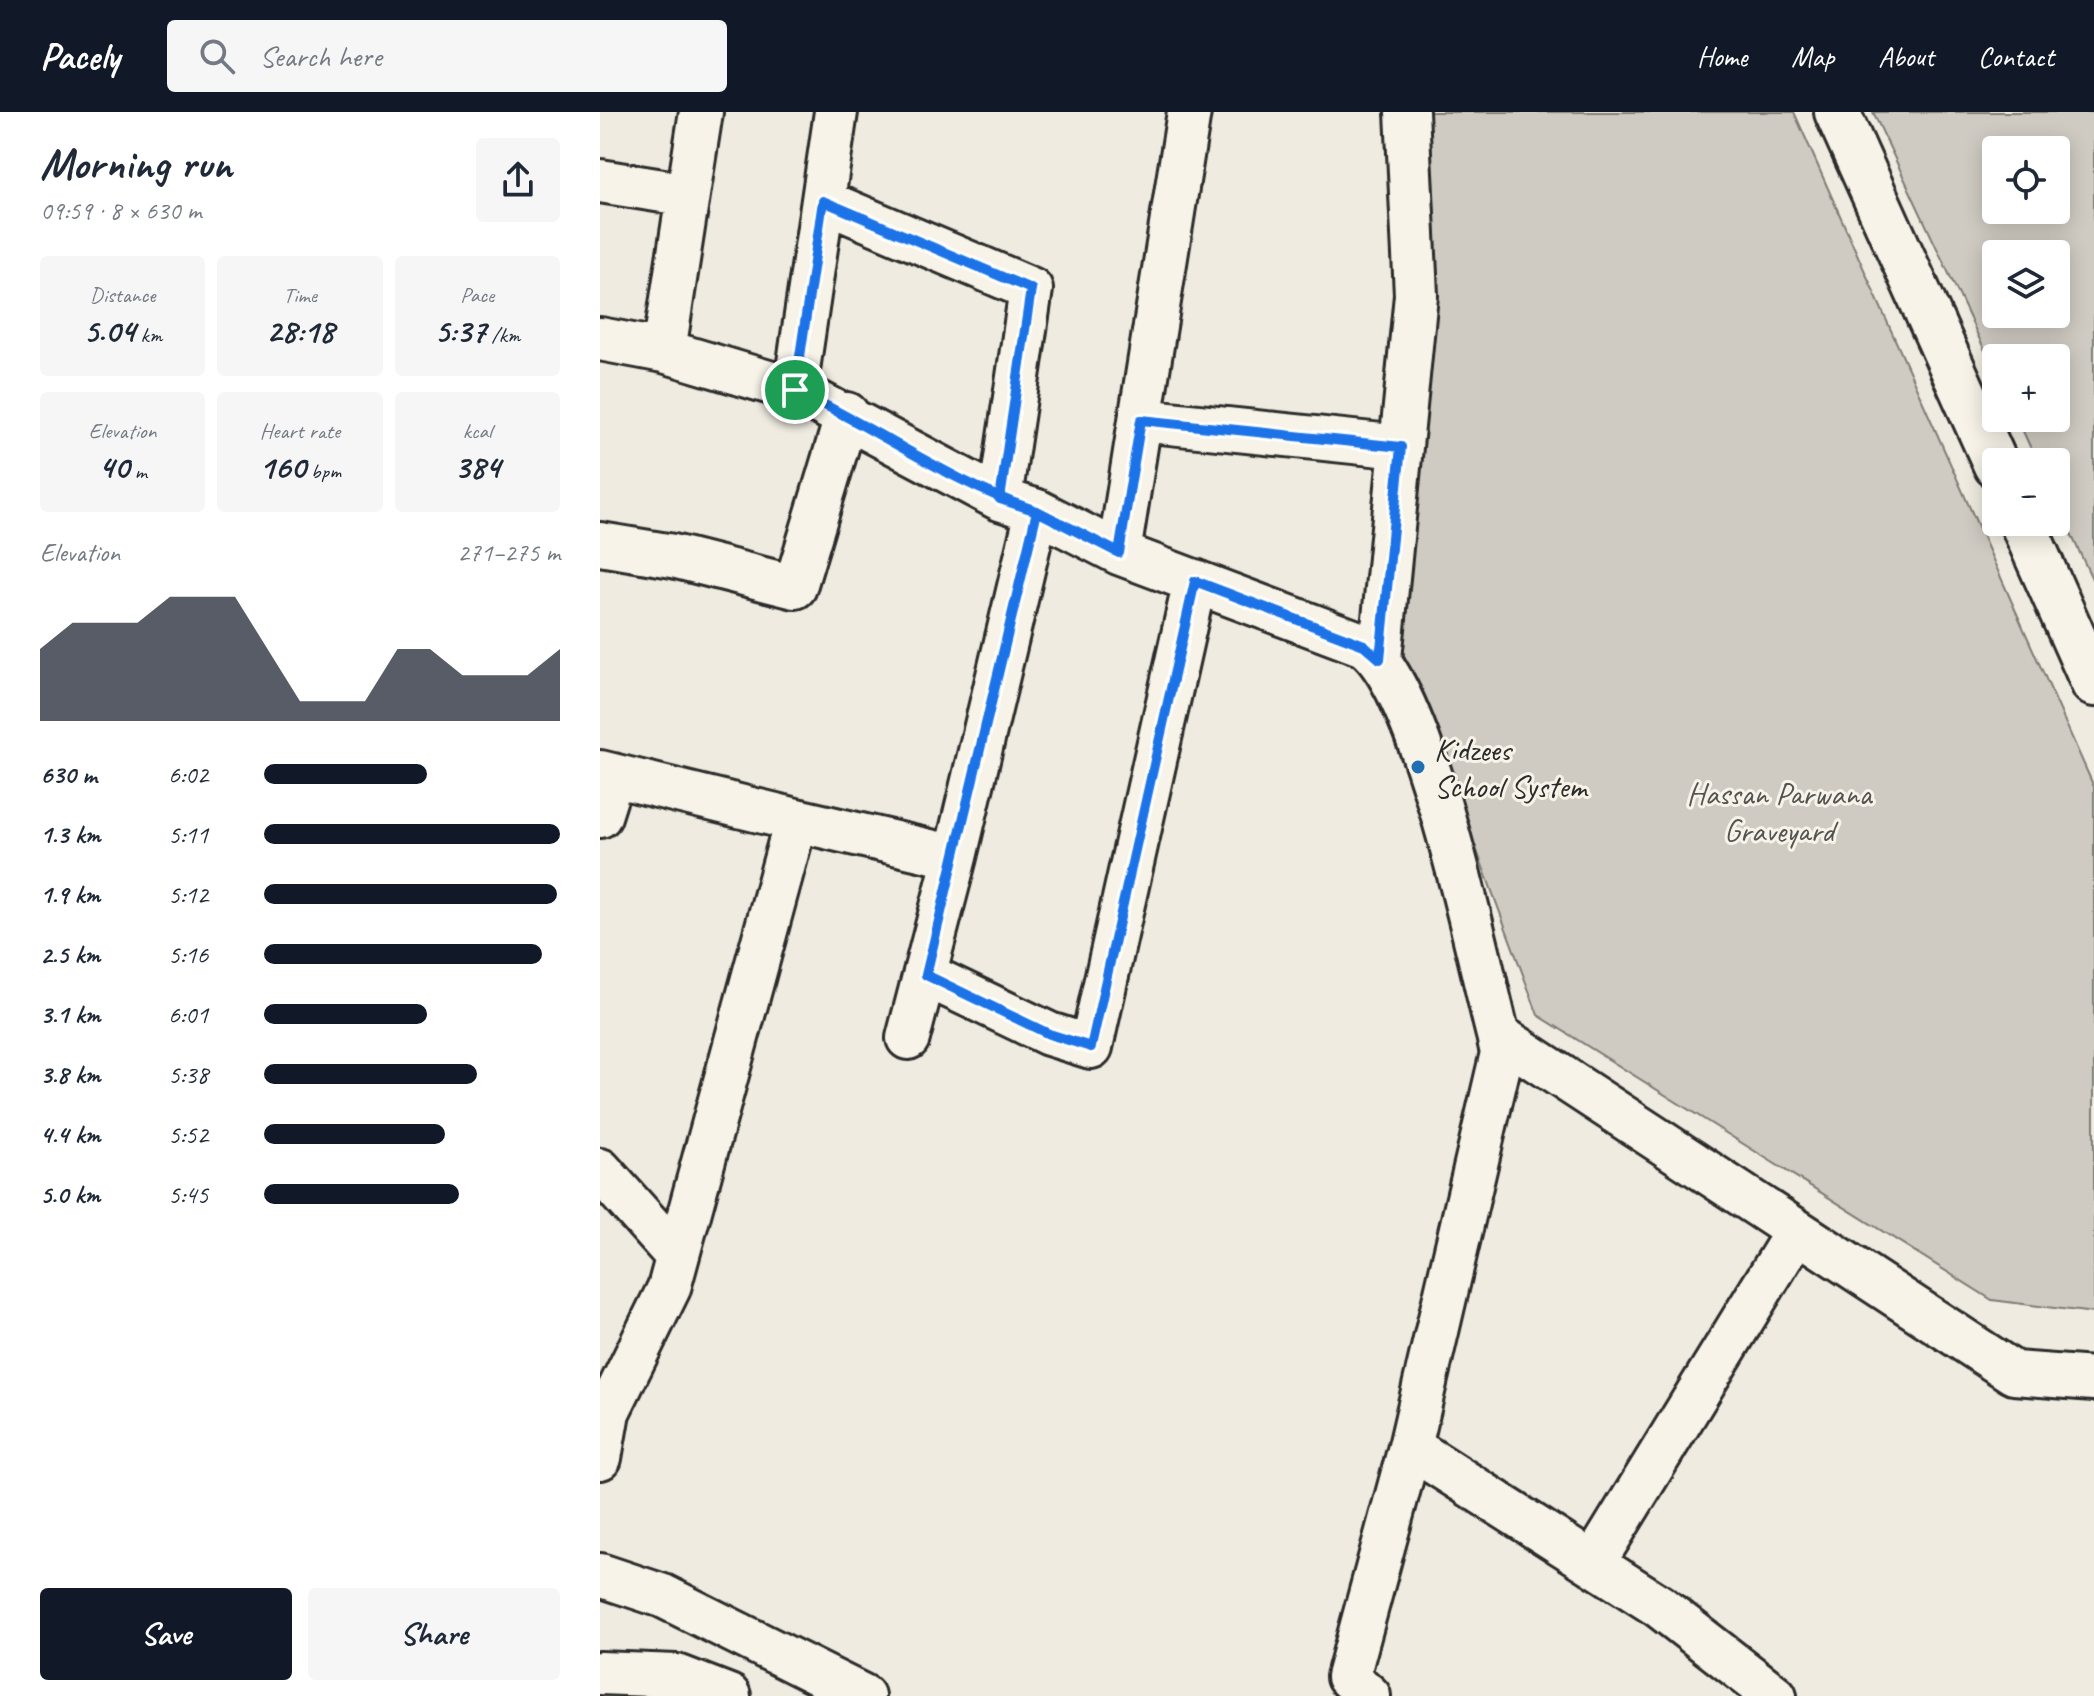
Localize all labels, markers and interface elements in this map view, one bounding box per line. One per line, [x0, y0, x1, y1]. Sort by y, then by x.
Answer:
search box [167, 20, 727, 92]
text: Pacely [40, 33, 119, 80]
icon: search [195, 34, 239, 78]
text: Search here [259, 37, 382, 75]
text: Home [1697, 39, 1747, 74]
text: Map [1791, 39, 1834, 74]
text: About [1878, 39, 1934, 74]
text: Contact [1978, 39, 2054, 74]
text: Morning run [40, 136, 232, 191]
map controls [1982, 136, 2070, 536]
button: locate [1982, 136, 2070, 224]
button: share [476, 138, 560, 222]
text: 09:59 · 8 × 630 m [40, 194, 201, 227]
button: layers [1982, 240, 2070, 328]
text: Distance [90, 281, 155, 309]
text: Time [283, 281, 317, 309]
text: Pace [460, 281, 494, 309]
text: 5.04 [83, 309, 135, 352]
text: 28:18 [266, 309, 334, 352]
text: 5:37 [434, 309, 486, 352]
text: km [135, 321, 162, 349]
text: /km [486, 321, 520, 349]
button: + [1982, 344, 2070, 432]
pin [761, 356, 829, 424]
icon: arrive [773, 368, 817, 412]
text: Elevation [89, 417, 157, 445]
text: Heart rate [260, 417, 340, 445]
text: kcal [463, 417, 492, 445]
text: 40 [99, 445, 129, 488]
text: 160 [259, 445, 306, 488]
text: 384 [454, 445, 500, 488]
button: − [1982, 448, 2070, 536]
text: m [129, 457, 147, 485]
text: bpm [306, 457, 341, 485]
text: Elevation [40, 536, 120, 569]
text: 271–275 m [457, 536, 560, 569]
place label: Kidzees School System [1434, 729, 1589, 807]
text: 630 m [40, 758, 97, 791]
text: 6:02 [168, 758, 208, 791]
marker: Kidzees School System [1409, 758, 1427, 776]
park label: Hassan Parwana Graveyard [1687, 773, 1874, 851]
text: 1.3 km [40, 818, 100, 851]
text: 5:11 [168, 818, 208, 851]
text: 1.9 km [40, 878, 100, 911]
text: 5:12 [168, 878, 208, 911]
text: 2.5 km [40, 938, 100, 971]
text: 5:16 [168, 938, 208, 971]
text: 3.1 km [40, 998, 100, 1031]
text: 6:01 [168, 998, 208, 1031]
text: 3.8 km [40, 1058, 100, 1091]
text: 5:38 [168, 1058, 208, 1091]
text: 4.4 km [40, 1118, 100, 1151]
text: 5:52 [168, 1118, 208, 1151]
text: 5.0 km [40, 1178, 100, 1211]
text: 5:45 [168, 1178, 208, 1211]
button: Save [40, 1588, 292, 1680]
button: Share [308, 1588, 560, 1680]

